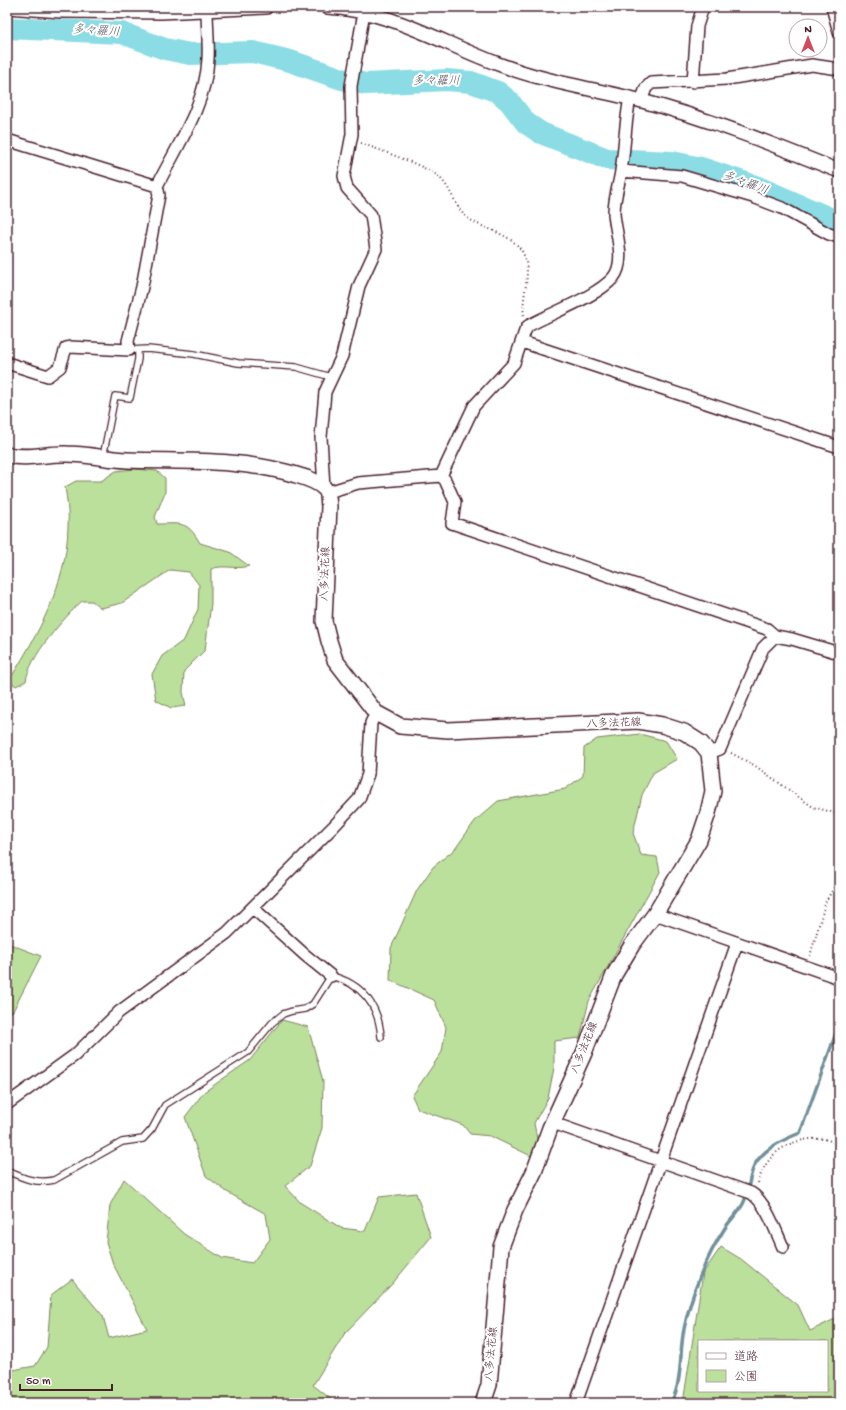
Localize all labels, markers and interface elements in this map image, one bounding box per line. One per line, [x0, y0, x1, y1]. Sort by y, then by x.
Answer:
north arrow [788, 18, 828, 58]
water label: 多々羅川 [72, 22, 121, 41]
text: N [804, 24, 812, 36]
water label: 多々羅川 [412, 74, 460, 89]
water label: 多々羅川 [720, 168, 770, 199]
street label: 八多法花線 [318, 546, 333, 602]
street label: 八多法花線 [586, 716, 642, 731]
street label: 八多法花線 [568, 1020, 601, 1076]
street label: 八多法花線 [483, 1326, 500, 1382]
legend [698, 1340, 828, 1392]
text: 道路 [734, 1350, 758, 1365]
scale bar [20, 1366, 112, 1392]
text: 公園 [734, 1370, 758, 1385]
text: 50 m [26, 1375, 51, 1389]

